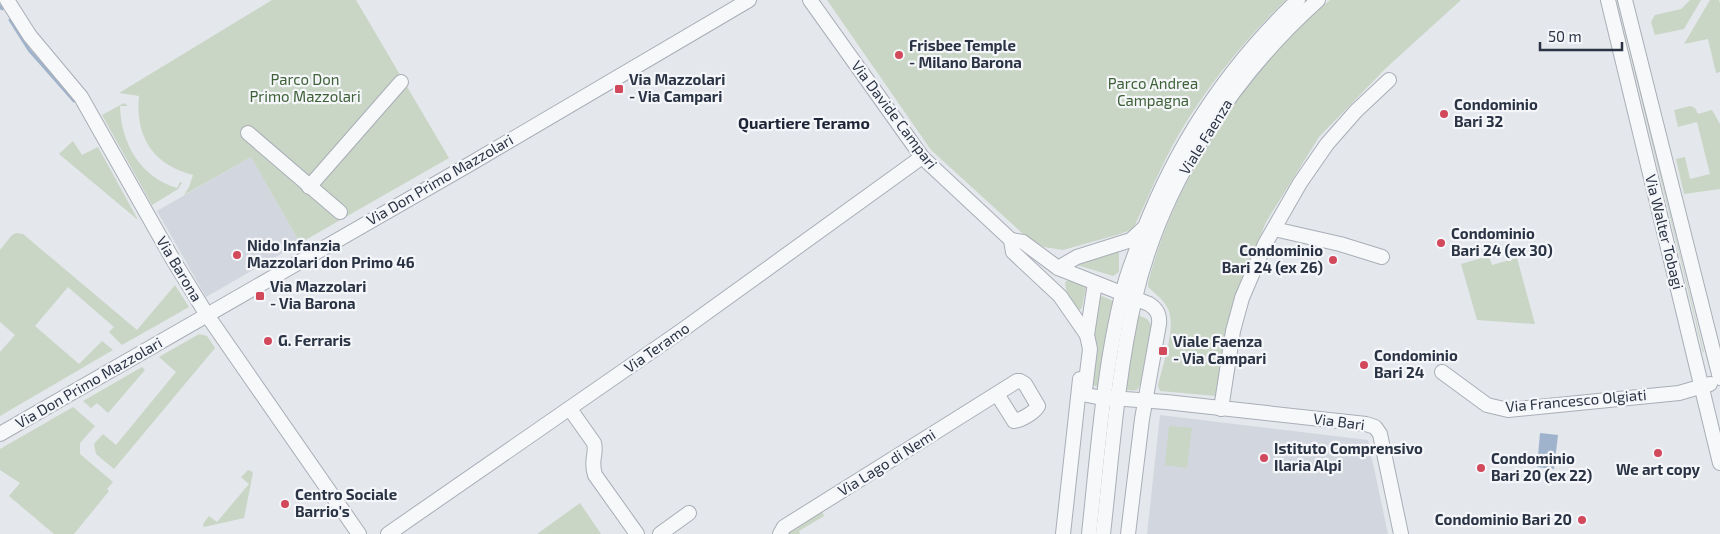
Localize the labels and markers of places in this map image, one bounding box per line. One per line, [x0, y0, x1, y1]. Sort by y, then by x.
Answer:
place label: Frisbee Temple - Milano Barona [909, 36, 1022, 71]
marker: Frisbee Temple - Milano Barona [893, 49, 905, 61]
place label: Via Mazzolari - Via Campari [629, 70, 725, 105]
marker: Via Mazzolari - Via Campari [613, 83, 625, 95]
place label: Condominio Bari 32 [1454, 95, 1538, 130]
marker: Condominio Bari 32 [1438, 108, 1450, 120]
place label: Condominio Bari 24 (ex 30) [1451, 224, 1553, 259]
place label: Nido Infanzia Mazzolari don Primo 46 [247, 236, 415, 271]
marker: Condominio Bari 24 (ex 30) [1435, 237, 1447, 249]
place label: Condominio Bari 24 (ex 26) [1222, 241, 1323, 276]
marker: Nido Infanzia Mazzolari don Primo 46 [231, 249, 243, 261]
marker: Condominio Bari 24 (ex 26) [1327, 254, 1339, 266]
place label: Via Mazzolari - Via Barona [270, 277, 366, 312]
marker: Via Mazzolari - Via Barona [254, 290, 266, 302]
place label: G. Ferraris [278, 331, 351, 349]
place label: Viale Faenza - Via Campari [1173, 332, 1266, 367]
marker: G. Ferraris [262, 335, 274, 347]
marker: Viale Faenza - Via Campari [1157, 345, 1169, 357]
place label: Condominio Bari 24 [1374, 346, 1458, 381]
marker: Condominio Bari 24 [1358, 359, 1370, 371]
place label: Istituto Comprensivo Ilaria Alpi [1274, 439, 1423, 474]
marker: We art copy [1652, 447, 1664, 459]
place label: Condominio Bari 20 (ex 22) [1491, 449, 1592, 484]
marker: Istituto Comprensivo Ilaria Alpi [1258, 452, 1270, 464]
place label: We art copy [1616, 460, 1701, 479]
marker: Condominio Bari 20 (ex 22) [1475, 462, 1487, 474]
place label: Centro Sociale Barrio's [295, 485, 397, 520]
marker: Centro Sociale Barrio's [279, 498, 291, 510]
place label: Condominio Bari 20 [1435, 510, 1572, 528]
marker: Condominio Bari 20 [1576, 514, 1588, 526]

